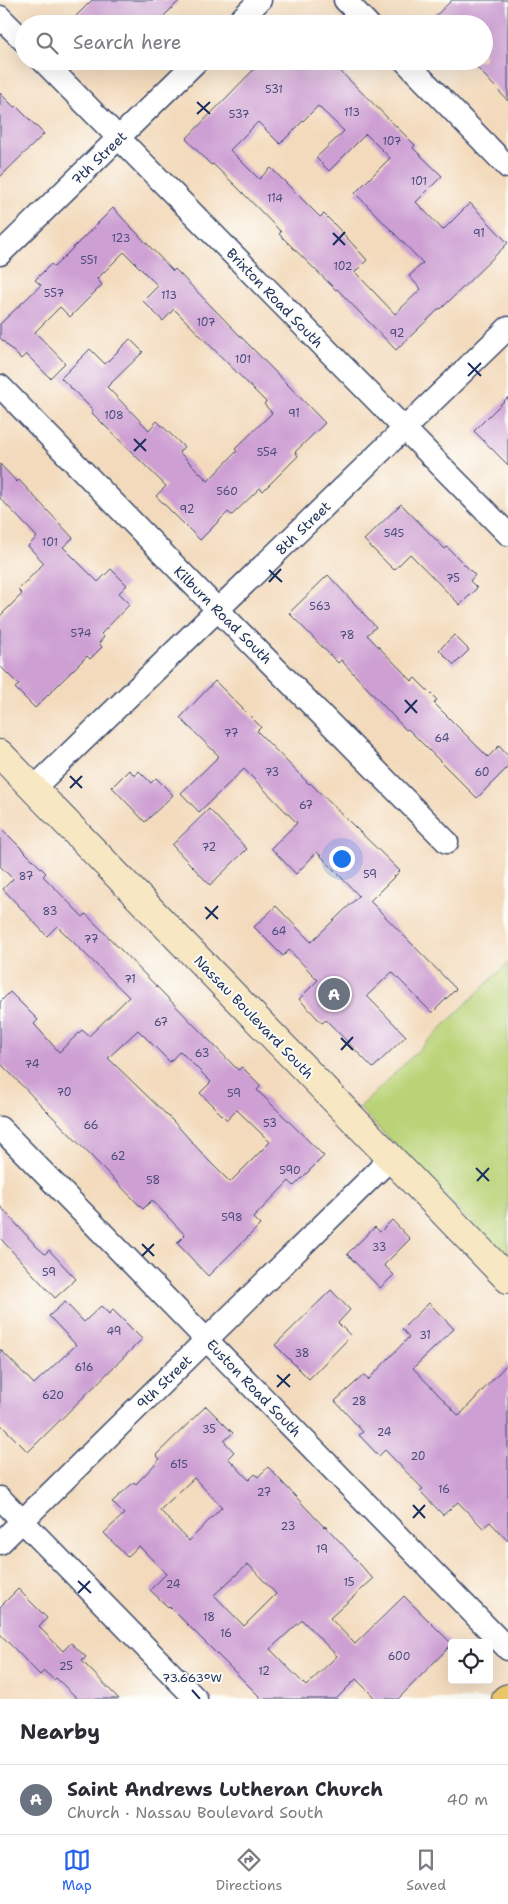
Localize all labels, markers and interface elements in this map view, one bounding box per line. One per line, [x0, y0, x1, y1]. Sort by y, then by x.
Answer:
search box [15, 15, 493, 70]
icon: search [33, 29, 61, 57]
text: Search here [73, 30, 182, 55]
house number: 531 [265, 82, 283, 97]
house number: 113 [344, 105, 360, 120]
house number: 537 [229, 107, 250, 122]
street label: 7th Street [68, 127, 130, 189]
house number: 107 [382, 134, 402, 149]
house number: 101 [411, 174, 427, 189]
house number: 114 [267, 191, 283, 206]
house number: 91 [473, 226, 485, 241]
house number: 123 [112, 231, 130, 246]
street label: Brixton Road South [223, 244, 327, 352]
house number: 551 [80, 253, 98, 268]
house number: 102 [333, 259, 353, 274]
house number: 557 [44, 286, 64, 301]
house number: 113 [161, 288, 177, 303]
house number: 107 [196, 315, 216, 330]
house number: 92 [390, 326, 404, 341]
house number: 101 [235, 352, 251, 367]
house number: 91 [288, 406, 300, 421]
house number: 108 [104, 408, 124, 423]
house number: 554 [257, 445, 278, 460]
house number: 560 [216, 484, 238, 499]
street label: 8th Street [272, 497, 334, 559]
house number: 92 [180, 502, 194, 517]
house number: 545 [384, 526, 405, 541]
house number: 101 [42, 535, 58, 550]
street label: Kilburn Road South [170, 562, 276, 668]
house number: 75 [446, 571, 460, 586]
house number: 563 [309, 599, 331, 614]
house number: 574 [70, 626, 92, 641]
house number: 78 [340, 628, 354, 643]
house number: 77 [224, 726, 239, 741]
house number: 64 [434, 731, 450, 746]
house number: 73 [265, 765, 279, 780]
house number: 60 [474, 765, 490, 780]
house number: 67 [299, 798, 313, 813]
house number: 72 [202, 840, 216, 855]
your location [329, 846, 355, 872]
house number: 59 [363, 867, 377, 882]
house number: 87 [19, 869, 34, 884]
house number: 83 [43, 904, 57, 919]
house number: 64 [271, 924, 287, 939]
house number: 77 [84, 932, 99, 947]
street label: Nassau Boulevard South [190, 952, 318, 1082]
house number: 71 [124, 972, 136, 987]
pin: A [318, 975, 350, 1013]
house number: 67 [154, 1015, 168, 1030]
house number: 63 [195, 1046, 209, 1061]
house number: 74 [25, 1057, 40, 1072]
house number: 70 [56, 1085, 72, 1100]
house number: 59 [227, 1086, 241, 1101]
house number: 53 [263, 1116, 277, 1131]
house number: 66 [83, 1118, 99, 1133]
house number: 62 [111, 1149, 125, 1164]
house number: 590 [279, 1163, 301, 1178]
house number: 58 [146, 1173, 160, 1188]
house number: 598 [221, 1210, 243, 1225]
house number: 33 [372, 1240, 386, 1255]
house number: 59 [42, 1265, 56, 1280]
house number: 49 [107, 1324, 121, 1339]
house number: 31 [419, 1328, 431, 1343]
street label: Euston Road South [203, 1335, 305, 1441]
house number: 38 [294, 1346, 310, 1361]
street label: 9th Street [133, 1351, 195, 1413]
house number: 616 [75, 1360, 93, 1375]
house number: 620 [42, 1388, 64, 1403]
house number: 28 [351, 1394, 367, 1409]
house number: 35 [202, 1422, 216, 1437]
house number: 24 [377, 1425, 392, 1440]
house number: 20 [410, 1449, 426, 1464]
house number: 615 [170, 1457, 188, 1472]
house number: 16 [438, 1482, 450, 1497]
house number: 27 [257, 1485, 272, 1500]
house number: 23 [281, 1519, 295, 1534]
house number: 19 [316, 1542, 328, 1557]
house number: 15 [343, 1575, 355, 1590]
house number: 24 [166, 1577, 181, 1592]
house number: 18 [203, 1610, 215, 1625]
house number: 16 [220, 1626, 232, 1641]
map controls [448, 1639, 493, 1684]
button: locate [448, 1639, 493, 1684]
house number: 600 [388, 1649, 410, 1664]
house number: 25 [59, 1659, 73, 1674]
house number: 12 [258, 1664, 270, 1679]
text: 73.663°W [162, 1670, 222, 1686]
text: Nearby [20, 1718, 100, 1746]
text: Saint Andrews Lutheran Church [67, 1777, 383, 1802]
text: A [30, 1789, 42, 1810]
text: 40 m [446, 1789, 488, 1810]
text: Church · Nassau Boulevard South [67, 1802, 324, 1823]
tab: Map [62, 1846, 92, 1894]
tab: Directions [216, 1846, 282, 1894]
tab: Saved [406, 1846, 446, 1894]

